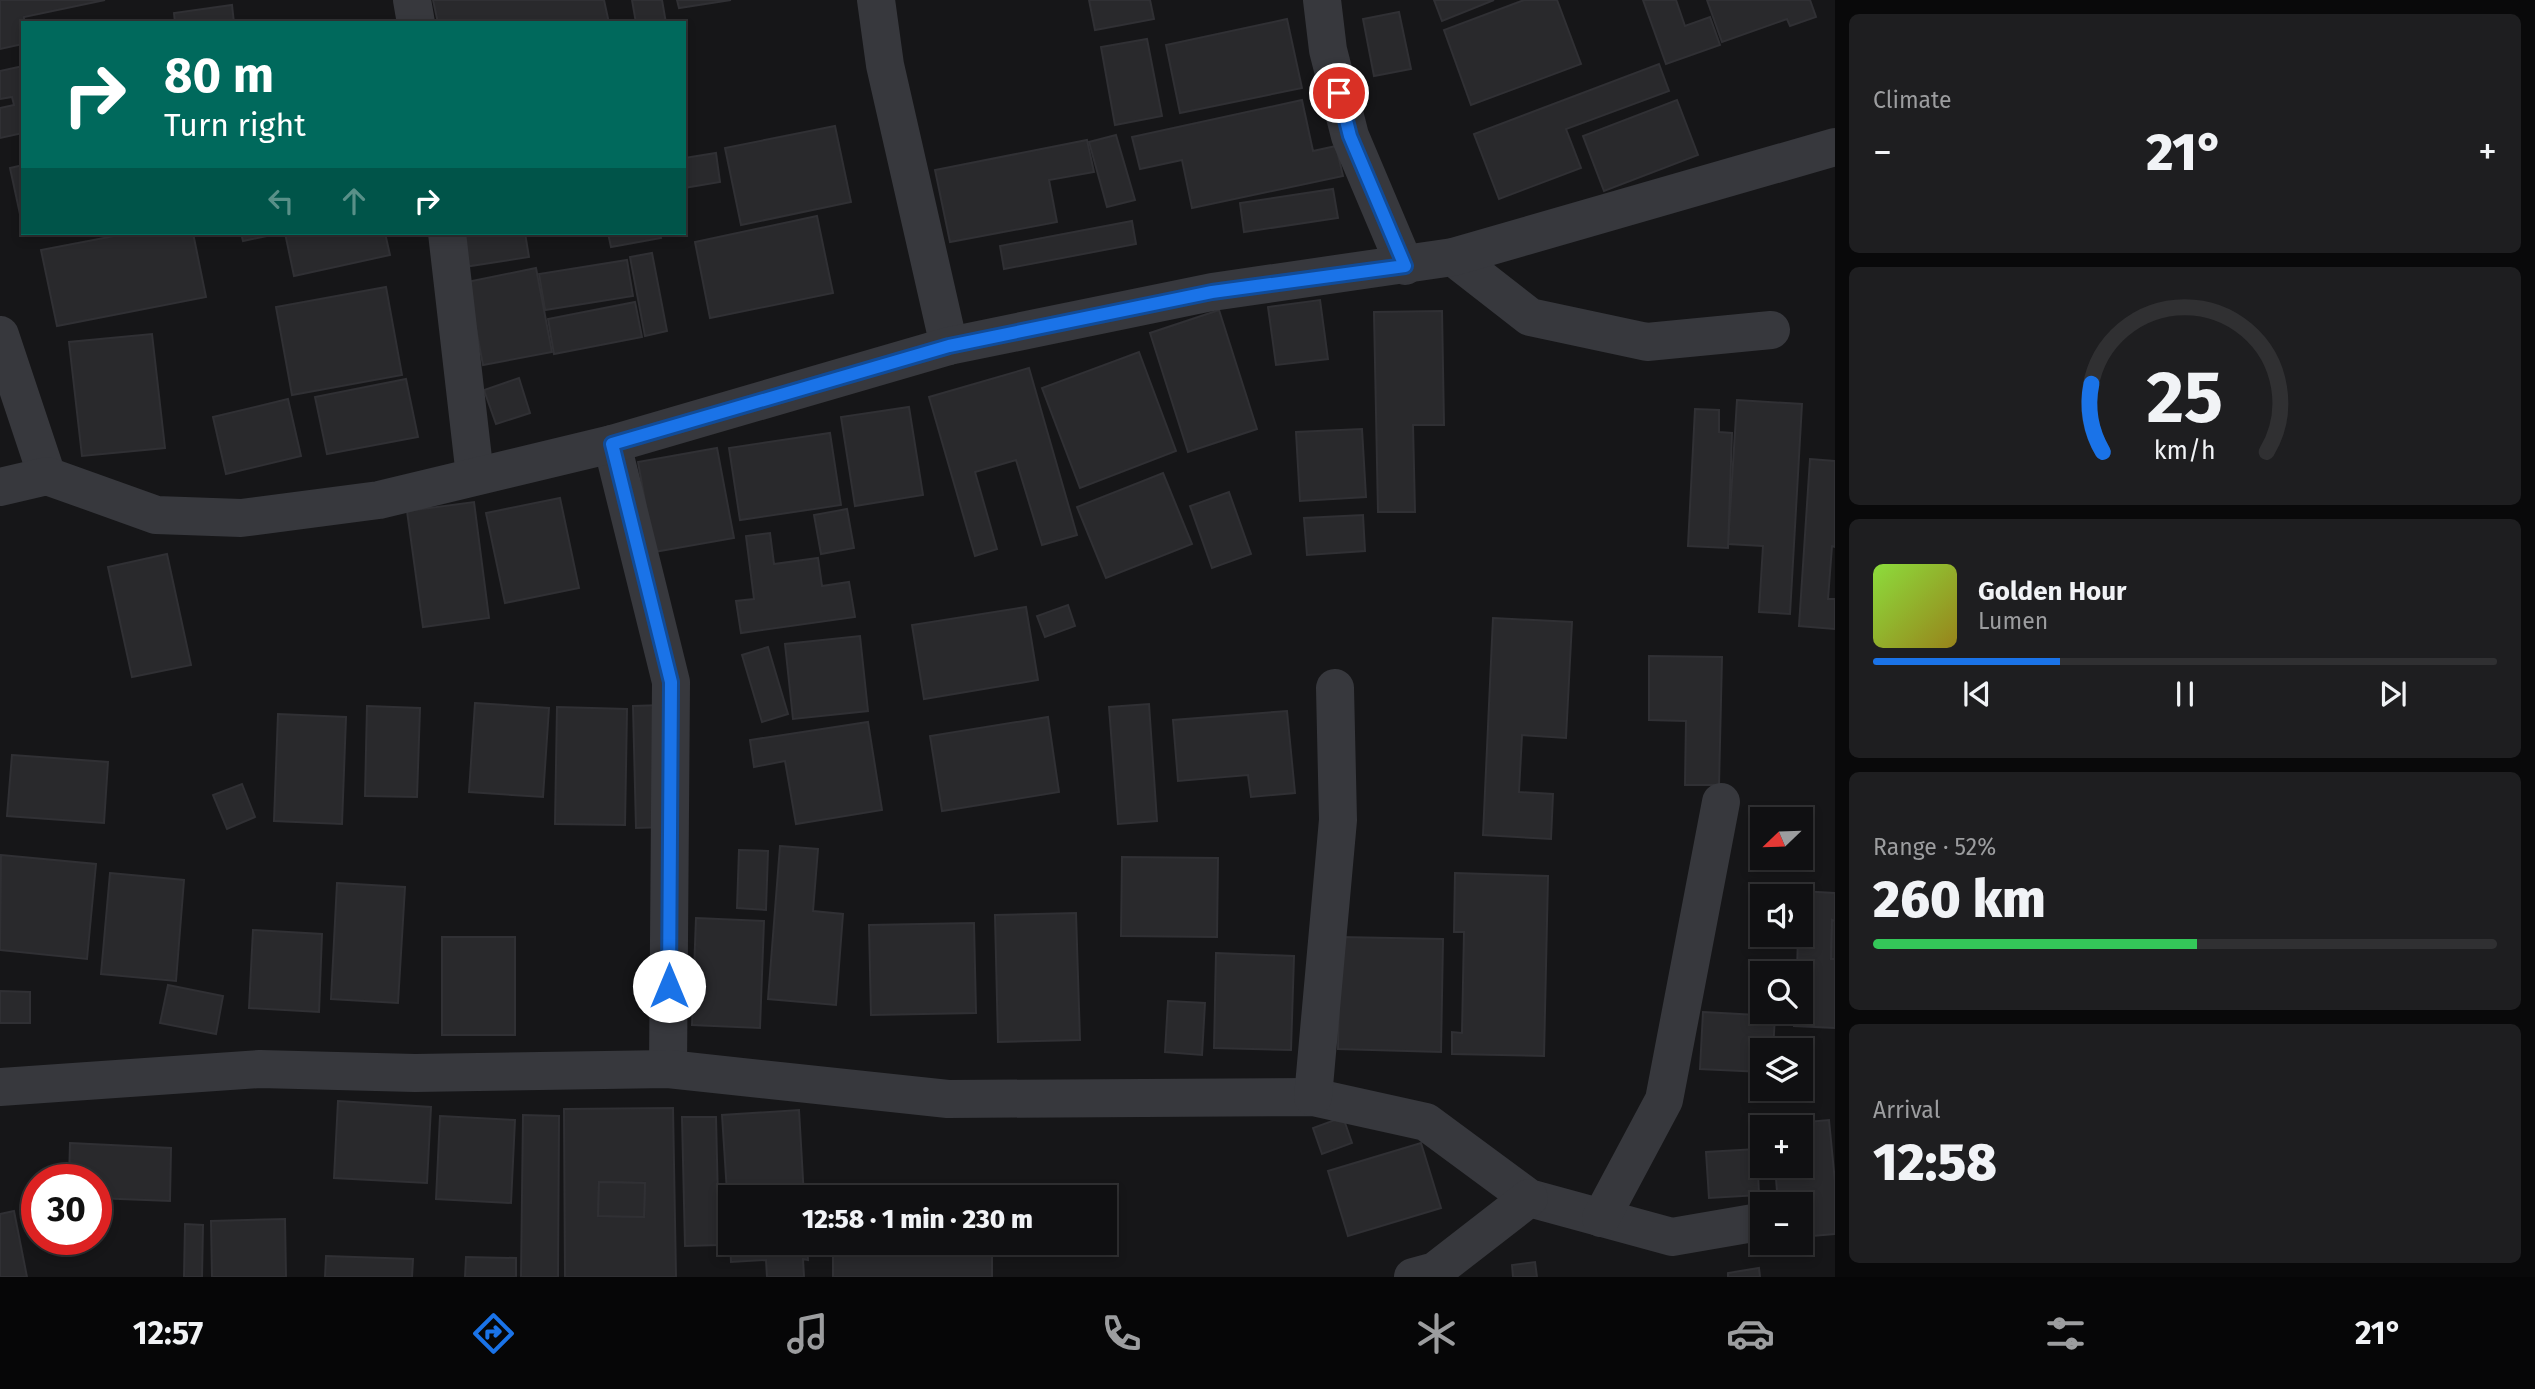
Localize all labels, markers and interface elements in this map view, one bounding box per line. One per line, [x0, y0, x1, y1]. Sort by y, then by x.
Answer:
text: 80 m [164, 46, 274, 105]
icon: right [49, 49, 140, 140]
pin [1309, 63, 1369, 123]
icon: arrive [1320, 74, 1358, 112]
text: Climate [1873, 86, 1952, 114]
text: Turn right [164, 106, 306, 144]
text: 21° [2146, 121, 2224, 184]
text: − [1873, 129, 1892, 175]
text: + [2478, 129, 2497, 175]
icon: left [262, 182, 300, 220]
icon: ahead [335, 182, 373, 220]
icon: right [408, 182, 446, 220]
text: 25 [2147, 354, 2223, 441]
text: km/h [2154, 436, 2216, 466]
text: Golden Hour [1978, 576, 2126, 607]
text: Lumen [1978, 607, 2048, 635]
icon: previous [1958, 675, 1996, 713]
icon: pause [2166, 675, 2204, 713]
icon: next [2374, 675, 2412, 713]
north arrow [1750, 807, 1813, 870]
map controls [1750, 807, 1813, 1255]
text: Range · 52% [1873, 833, 1996, 861]
text: 260 km [1873, 868, 2046, 931]
button: sound [1750, 884, 1813, 947]
position arrow [632, 949, 706, 1023]
button: search [1750, 961, 1813, 1024]
button: layers [1750, 1038, 1813, 1101]
text: Arrival [1873, 1096, 1940, 1124]
button: + [1750, 1115, 1813, 1178]
text: 12:58 [1873, 1131, 1997, 1194]
speed limit sign: 30 [21, 1164, 112, 1255]
button: − [1750, 1192, 1813, 1255]
text: 12:58 · 1 min · 230 m [802, 1204, 1033, 1235]
icon: directions [469, 1309, 518, 1358]
icon: music [783, 1309, 832, 1358]
icon: phone [1097, 1309, 1146, 1358]
icon: climate [1412, 1309, 1461, 1358]
icon: car [1726, 1309, 1775, 1358]
icon: filters [2041, 1309, 2090, 1358]
text: 12:57 [133, 1314, 203, 1352]
text: 21° [2355, 1314, 2402, 1352]

